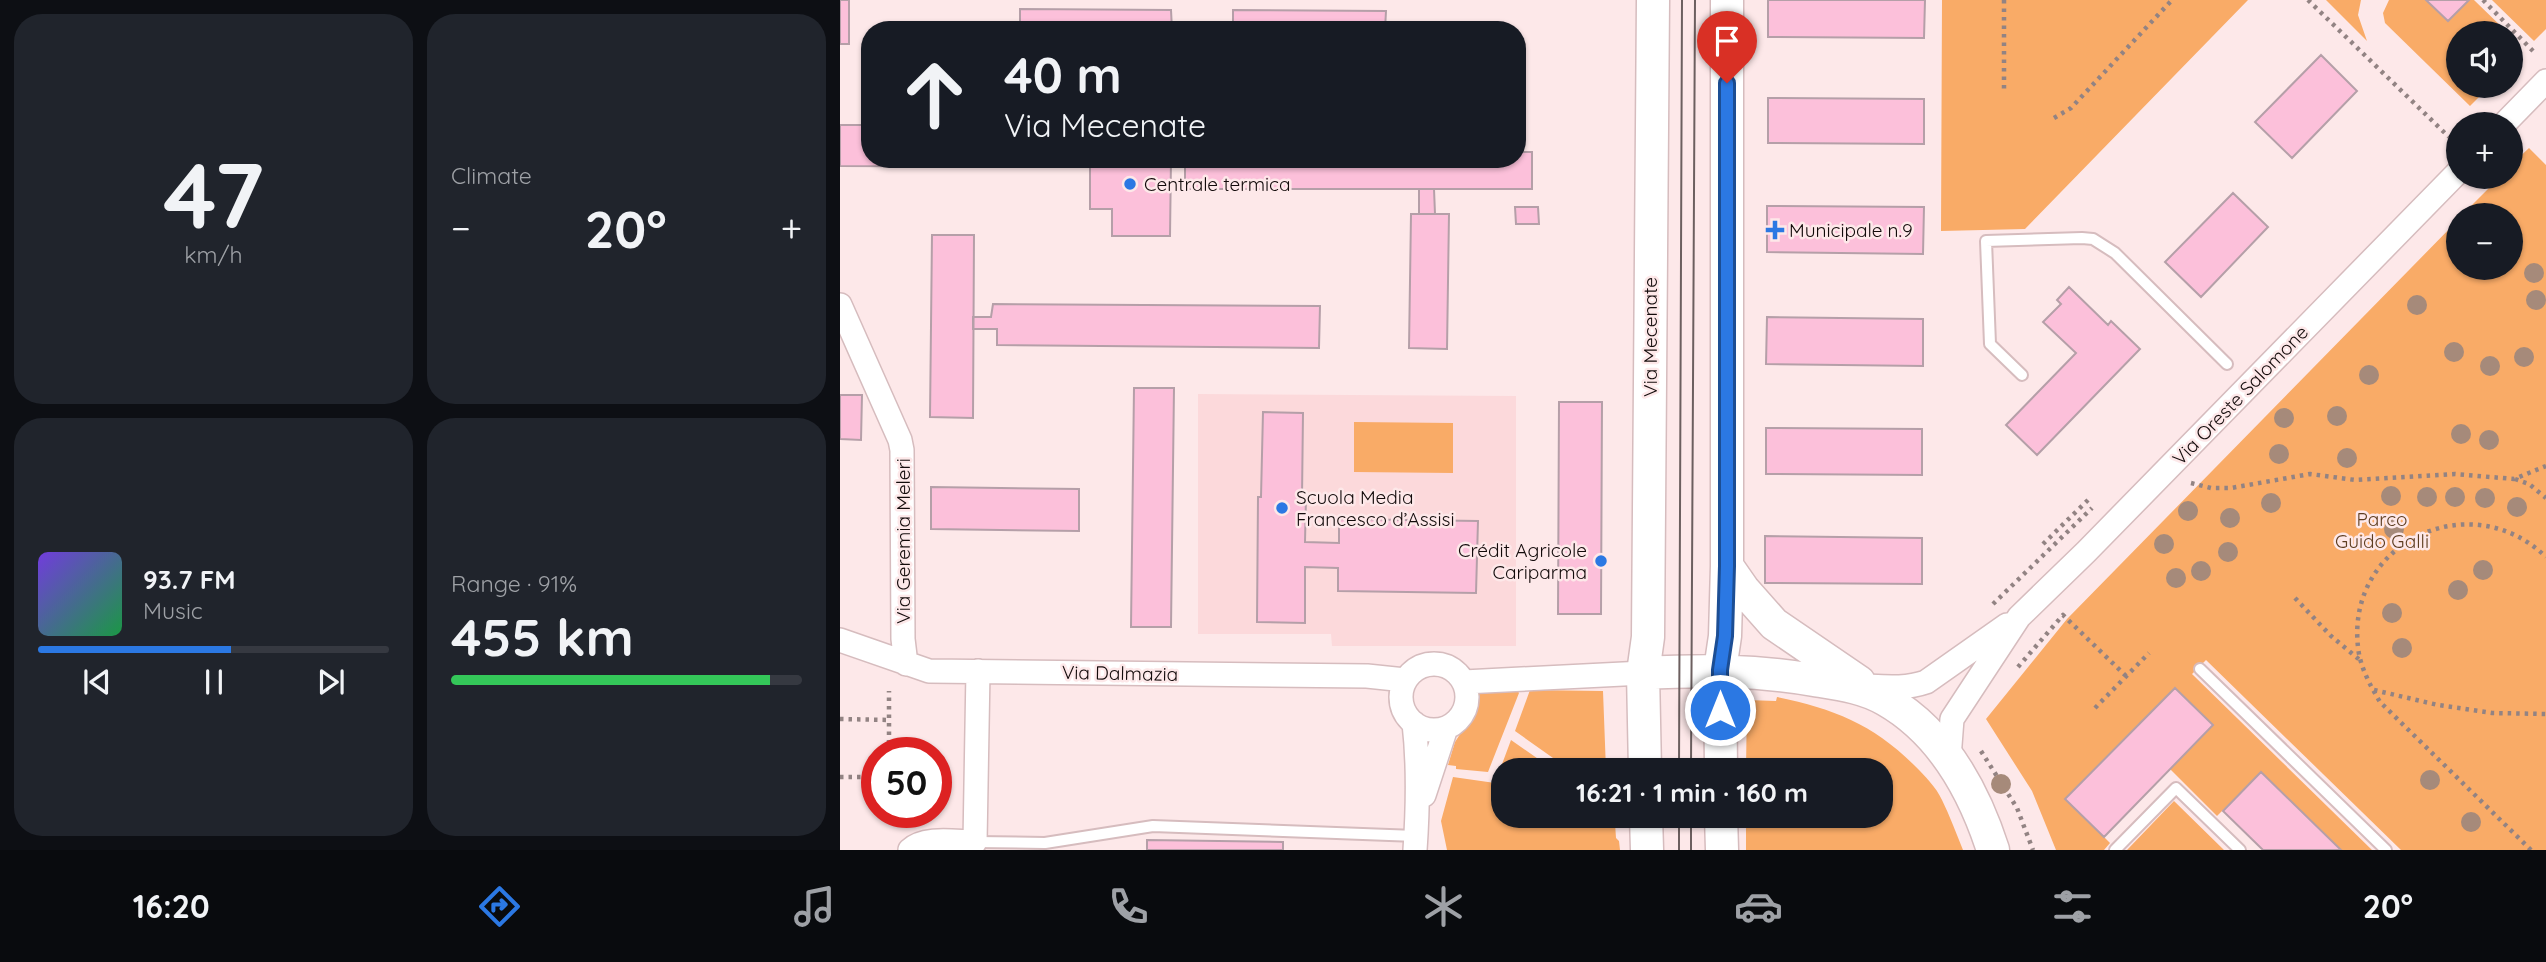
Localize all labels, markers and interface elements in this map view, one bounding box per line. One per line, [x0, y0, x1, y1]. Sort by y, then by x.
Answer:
pin [1697, 11, 1757, 83]
map controls [2446, 21, 2523, 280]
button: sound [2446, 21, 2523, 98]
icon: arrive [1708, 22, 1746, 60]
text: 40 m [1004, 44, 1122, 105]
icon: ahead [889, 49, 980, 140]
text: Via Mecenate [1004, 105, 1206, 145]
button: + [2446, 112, 2523, 189]
text: 47 [163, 137, 264, 251]
text: Climate [451, 161, 532, 190]
place label: Centrale termica [1144, 172, 1290, 196]
marker: Centrale termica [1122, 176, 1138, 192]
text: 20° [585, 196, 667, 261]
button: − [2446, 203, 2523, 280]
text: − [451, 204, 471, 252]
text: + [781, 204, 802, 252]
place label: Municipale n.9 [1789, 218, 1913, 242]
marker: Municipale n.9 [1767, 222, 1783, 238]
text: km/h [184, 240, 243, 269]
street label: Via Mecenate [1638, 277, 1662, 397]
street label: Via Oreste Salomone [2167, 320, 2313, 470]
street label: Via Geremia Meleri [891, 458, 915, 624]
place label: Scuola Media Francesco d’Assisi [1296, 485, 1455, 531]
marker: Scuola Media Francesco d’Assisi [1274, 500, 1290, 516]
park label: Parco Guido Galli [2335, 507, 2429, 553]
place label: Crédit Agricole Cariparma [1458, 538, 1587, 584]
marker: Crédit Agricole Cariparma [1593, 553, 1609, 569]
text: 93.7 FM [143, 563, 236, 596]
text: Range · 91% [451, 569, 577, 598]
text: Music [143, 596, 203, 625]
text: 455 km [451, 604, 634, 669]
street label: Via Dalmazia [1062, 660, 1178, 686]
icon: previous [78, 663, 116, 701]
icon: pause [195, 663, 233, 701]
icon: next [312, 663, 350, 701]
position arrow [1683, 673, 1757, 747]
speed limit sign: 50 [861, 737, 952, 828]
text: 16:21 · 1 min · 160 m [1576, 776, 1808, 809]
icon: directions [475, 882, 524, 931]
icon: music [790, 882, 839, 931]
icon: phone [1104, 882, 1153, 931]
icon: climate [1419, 882, 1468, 931]
icon: car [1734, 882, 1783, 931]
icon: filters [2048, 882, 2097, 931]
text: 16:20 [133, 886, 210, 926]
text: 20° [2363, 886, 2413, 926]

